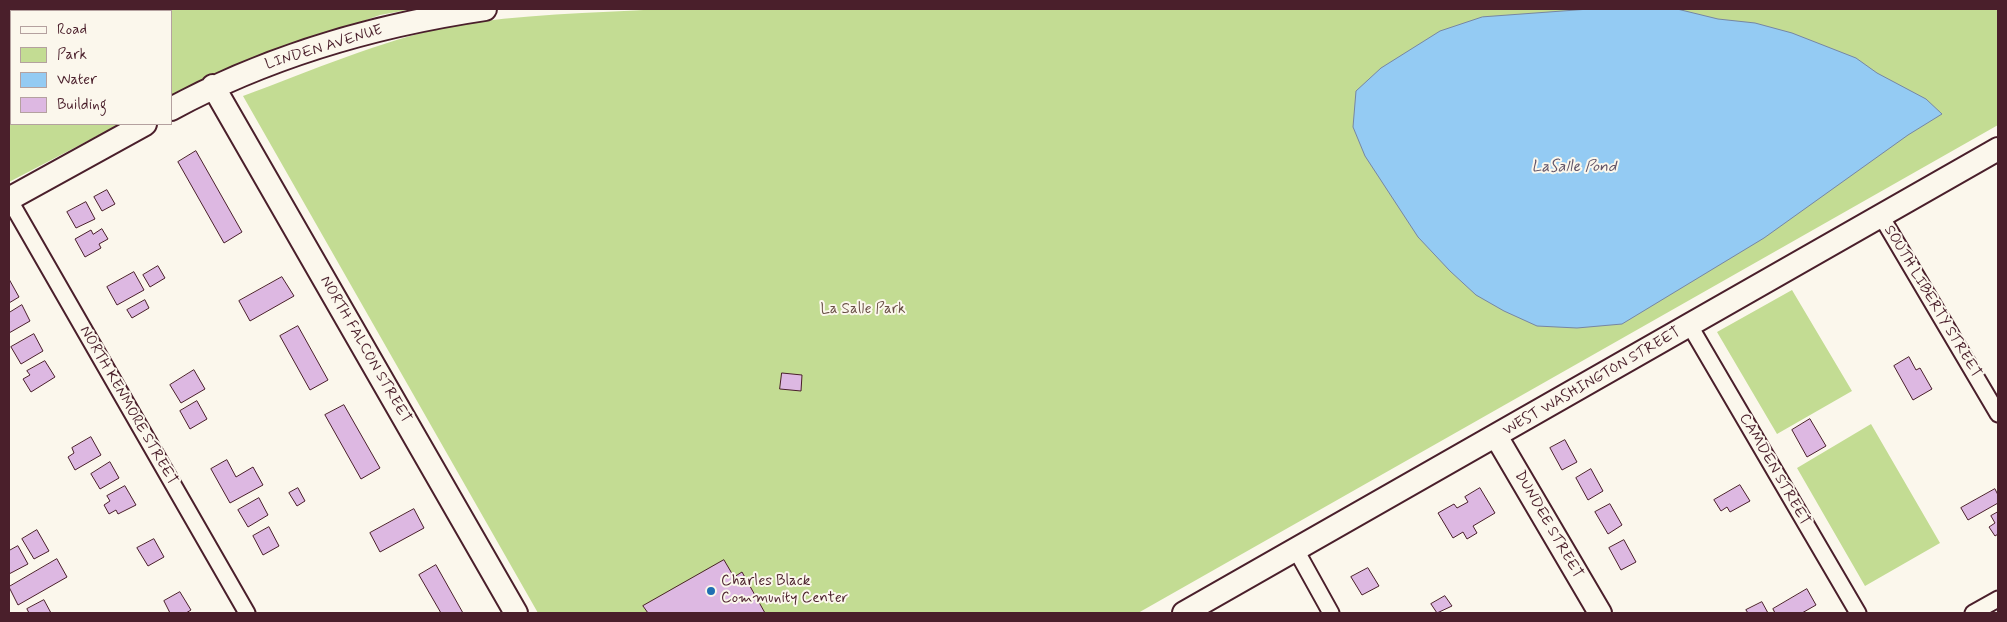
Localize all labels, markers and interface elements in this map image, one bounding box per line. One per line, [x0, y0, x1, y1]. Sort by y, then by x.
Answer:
legend [10, 10, 172, 125]
text: Road [57, 20, 87, 40]
street label: LINDEN AVENUE [263, 22, 385, 74]
text: Park [57, 45, 87, 65]
text: Water [57, 70, 97, 90]
text: Building [57, 95, 107, 115]
water label: LaSalle Pond [1532, 158, 1616, 178]
street label: SOUTH LIBERTY STREET [1879, 223, 1985, 381]
street label: NORTH FALCON STREET [315, 273, 415, 427]
park label: La Salle Park [821, 301, 905, 319]
street label: NORTH KENMORE STREET [75, 323, 181, 489]
street label: WEST WASHINGTON STREET [1500, 324, 1684, 440]
street label: CAMDEN STREET [1735, 411, 1813, 529]
street label: DUNDEE STREET [1510, 468, 1586, 582]
place label: Charles Black Community Center [721, 573, 848, 608]
marker: Charles Black Community Center [705, 585, 717, 597]

